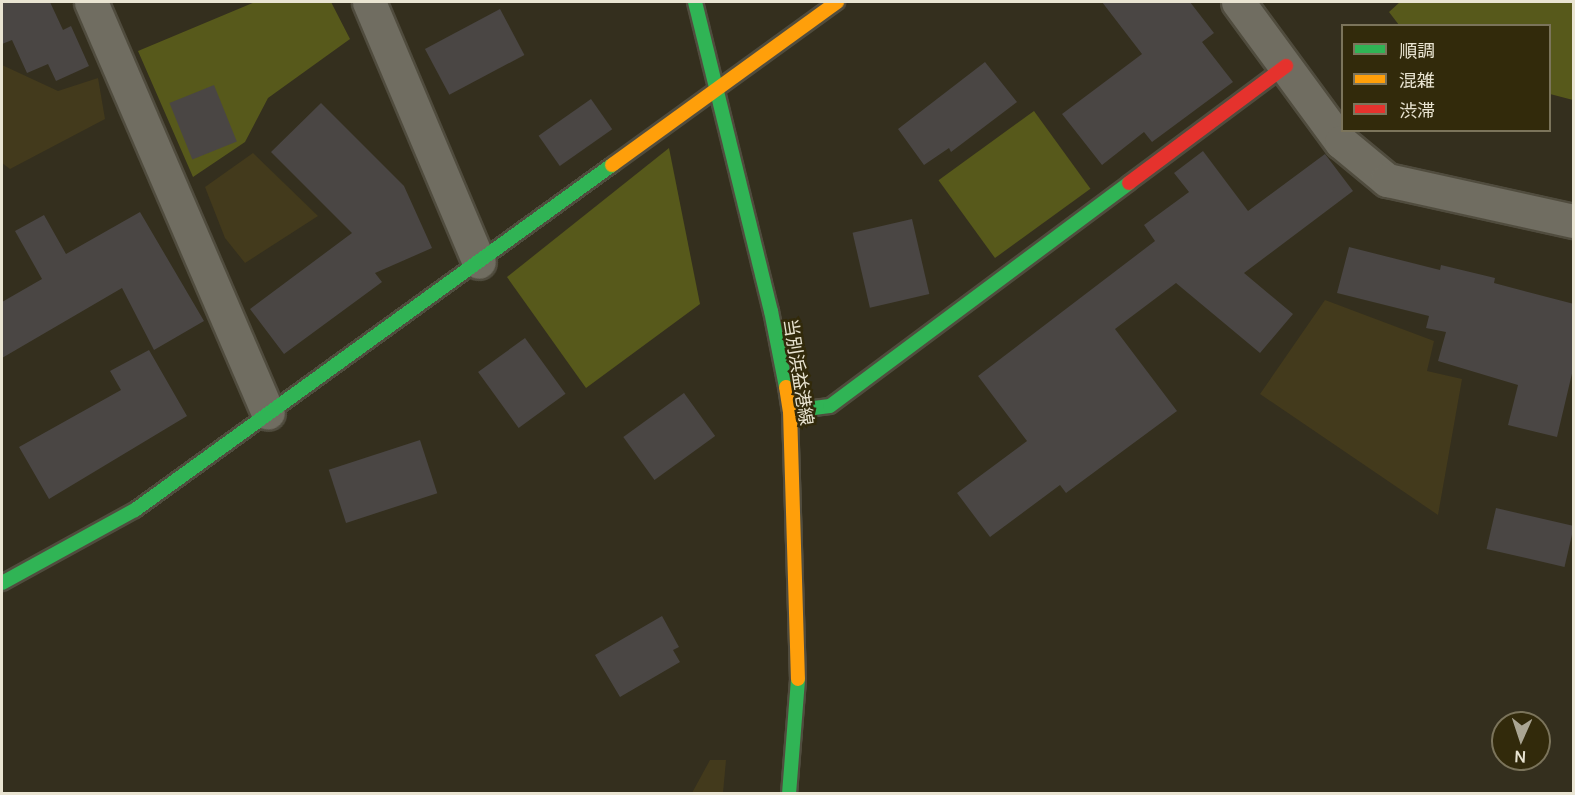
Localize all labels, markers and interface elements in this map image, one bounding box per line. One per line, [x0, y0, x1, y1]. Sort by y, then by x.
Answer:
legend [1341, 24, 1551, 132]
text: 順調 [1399, 38, 1435, 62]
text: 混雑 [1399, 68, 1435, 92]
text: 渋滞 [1399, 98, 1435, 122]
street label: 当別浜益港線 [780, 317, 818, 427]
north arrow [1491, 711, 1551, 771]
text: N [1514, 746, 1526, 768]

